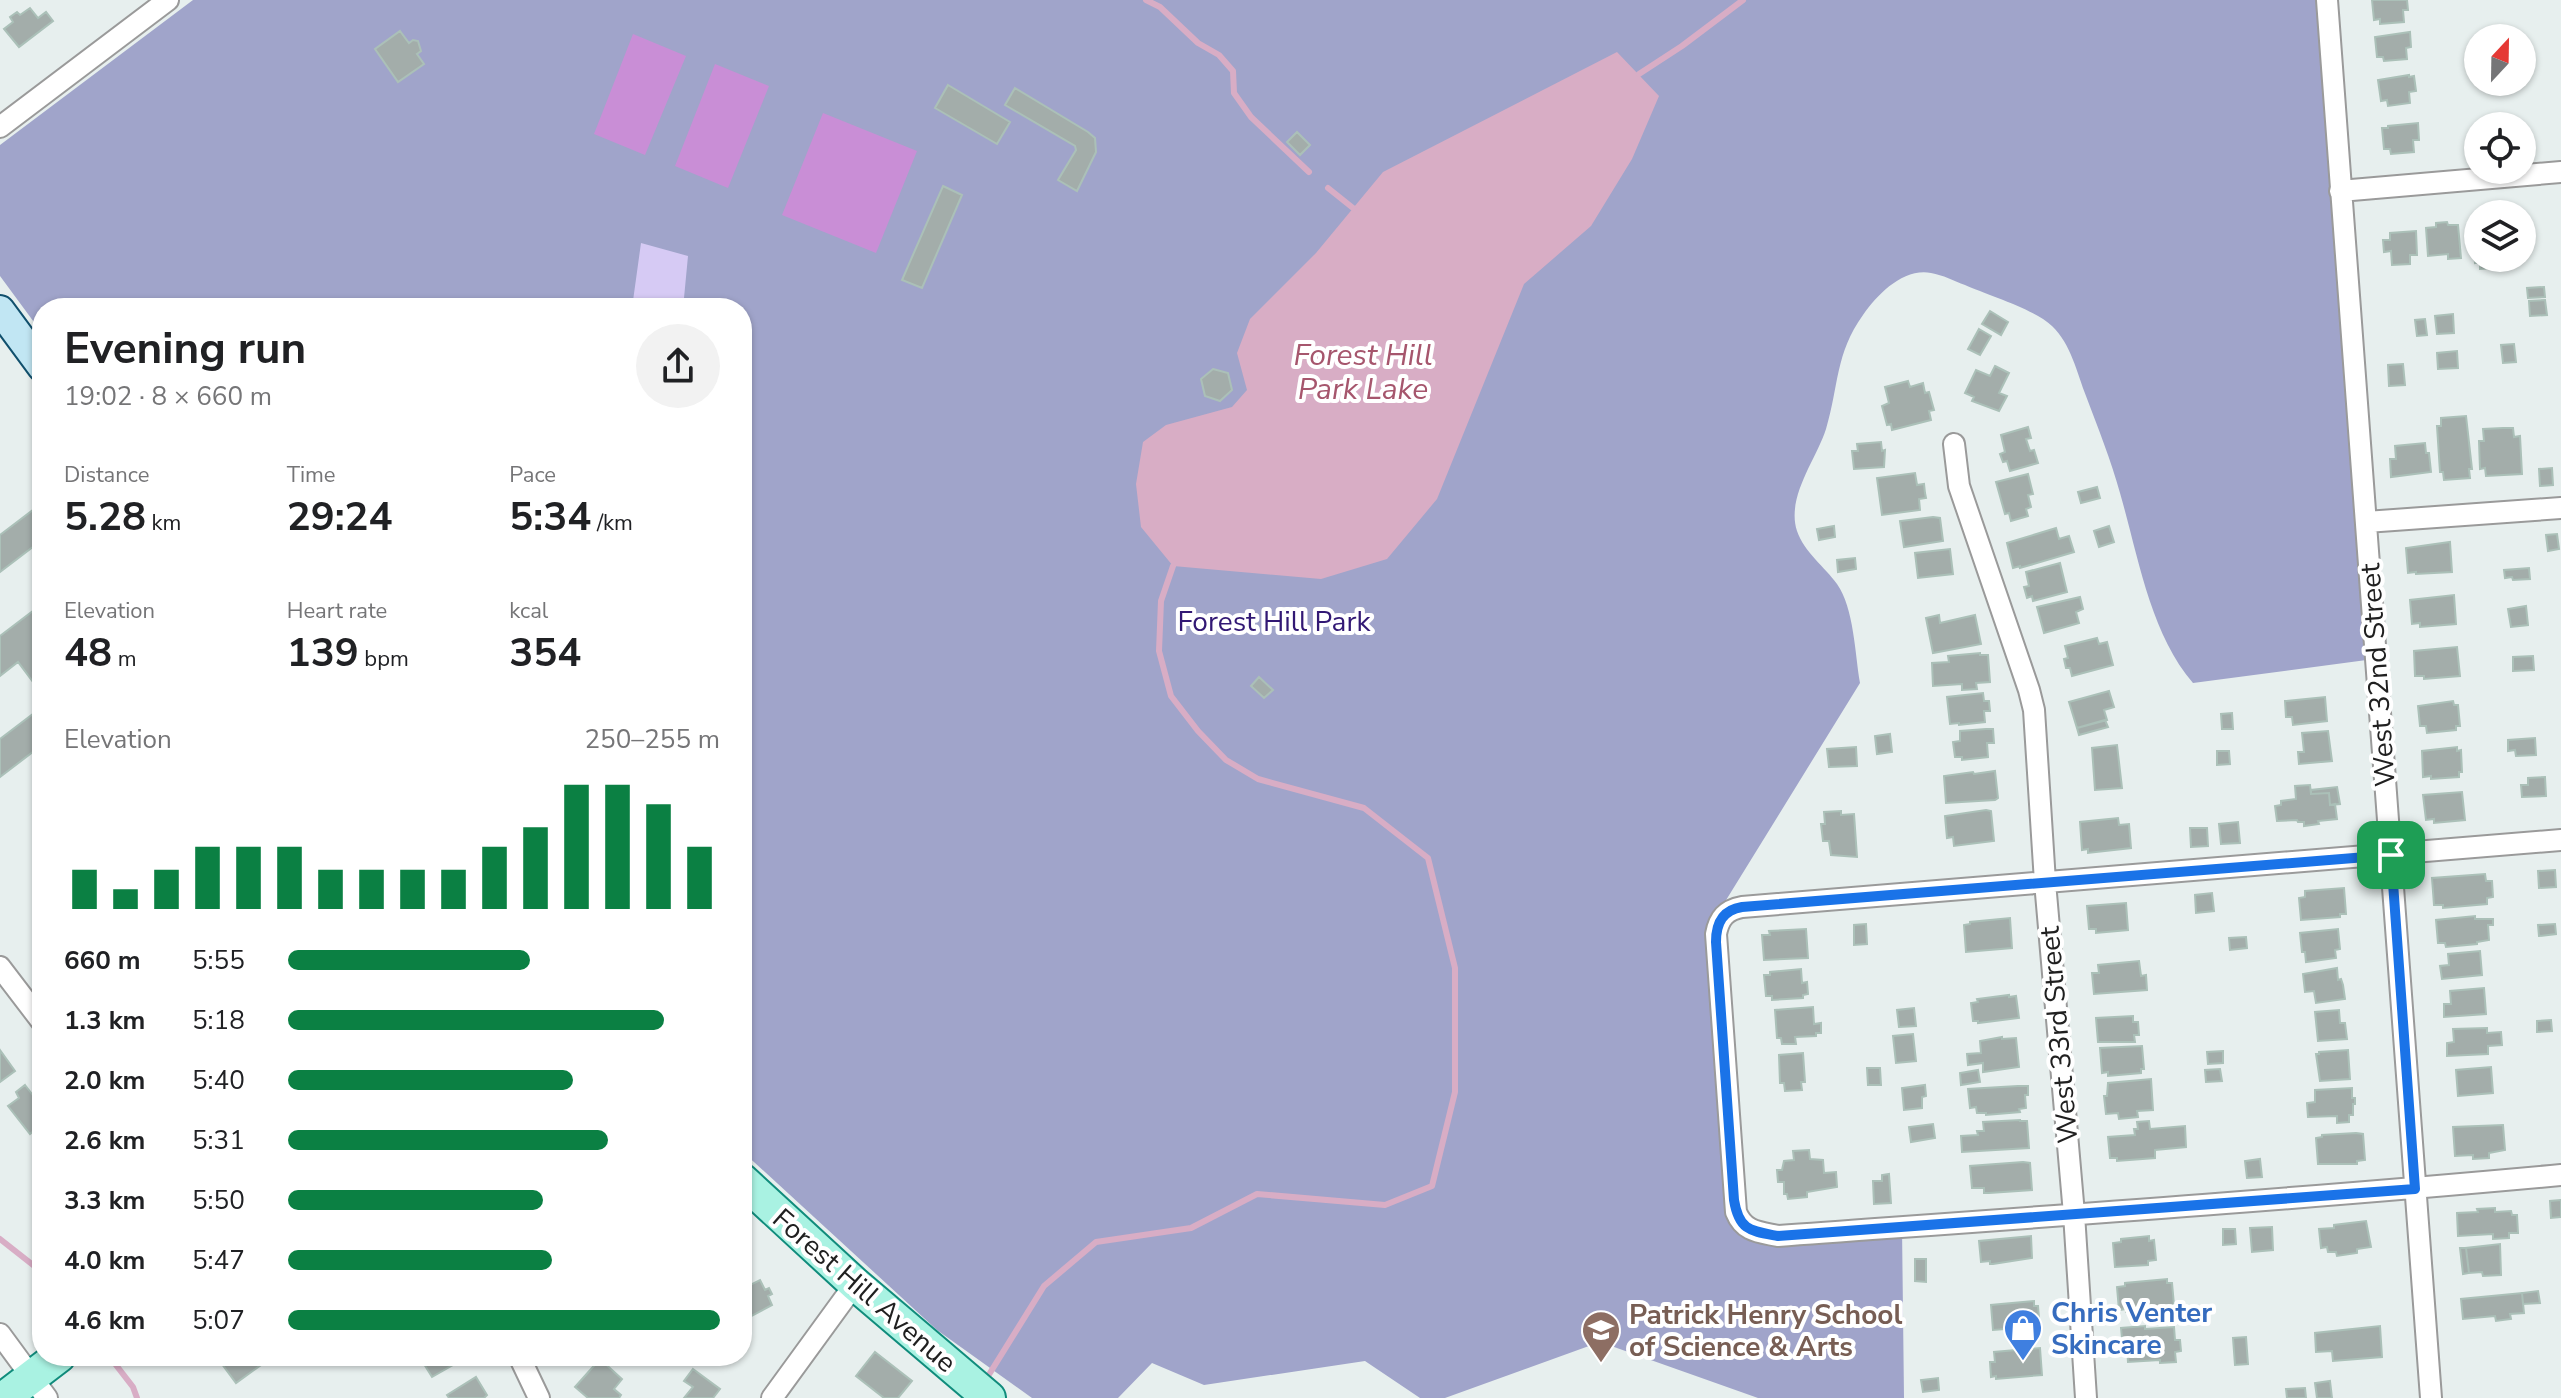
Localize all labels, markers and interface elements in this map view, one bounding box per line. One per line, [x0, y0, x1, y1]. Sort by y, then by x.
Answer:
north arrow [2464, 24, 2536, 96]
map controls [2464, 24, 2536, 272]
button: locate [2464, 112, 2536, 184]
button: layers [2464, 200, 2536, 272]
text: Evening run [64, 319, 306, 379]
button: share [636, 324, 720, 408]
water label: Forest Hill Park Lake [1293, 335, 1433, 410]
text: 19:02 · 8 × 660 m [64, 379, 272, 414]
text: Distance [64, 460, 149, 490]
text: Time [287, 460, 336, 490]
text: Pace [509, 460, 556, 490]
text: 5.28 [64, 490, 146, 544]
text: 29:24 [287, 490, 393, 544]
text: 5:34 [509, 490, 591, 544]
text: km [146, 508, 181, 538]
text: /km [591, 508, 633, 538]
street label: West 32nd Street [2351, 562, 2405, 788]
text: Elevation [64, 596, 155, 626]
text: Heart rate [287, 596, 387, 626]
text: kcal [509, 596, 548, 626]
park label: Forest Hill Park [1178, 603, 1371, 641]
text: 48 [64, 626, 112, 680]
text: 139 [287, 626, 359, 680]
text: 354 [509, 626, 581, 680]
text: m [112, 644, 137, 674]
text: bpm [359, 644, 409, 674]
text: Elevation [64, 722, 172, 757]
text: 250–255 m [584, 722, 720, 757]
pin [2357, 821, 2425, 889]
icon: arrive [2369, 833, 2413, 877]
street label: West 33rd Street [2031, 925, 2087, 1145]
text: 660 m [64, 943, 141, 978]
text: 5:55 [192, 943, 245, 978]
text: 1.3 km [64, 1003, 145, 1038]
text: 5:18 [192, 1003, 245, 1038]
text: 2.0 km [64, 1063, 145, 1098]
text: 5:40 [192, 1063, 245, 1098]
text: 2.6 km [64, 1123, 145, 1158]
text: 5:31 [192, 1123, 245, 1158]
text: 3.3 km [64, 1183, 145, 1218]
text: 5:50 [192, 1183, 245, 1218]
street label: Forest Hill Avenue [764, 1200, 964, 1381]
text: 4.0 km [64, 1243, 145, 1278]
text: 5:47 [192, 1243, 245, 1278]
place label: Chris Venter Skincare [2051, 1294, 2212, 1364]
place label: Patrick Henry School of Science & Arts [1629, 1296, 1902, 1366]
text: 4.6 km [64, 1303, 145, 1338]
text: 5:07 [192, 1303, 245, 1338]
shop icon: Chris Venter Skincare [2002, 1307, 2044, 1362]
school or university icon: Patrick Henry School of Science & Arts [1580, 1309, 1622, 1364]

